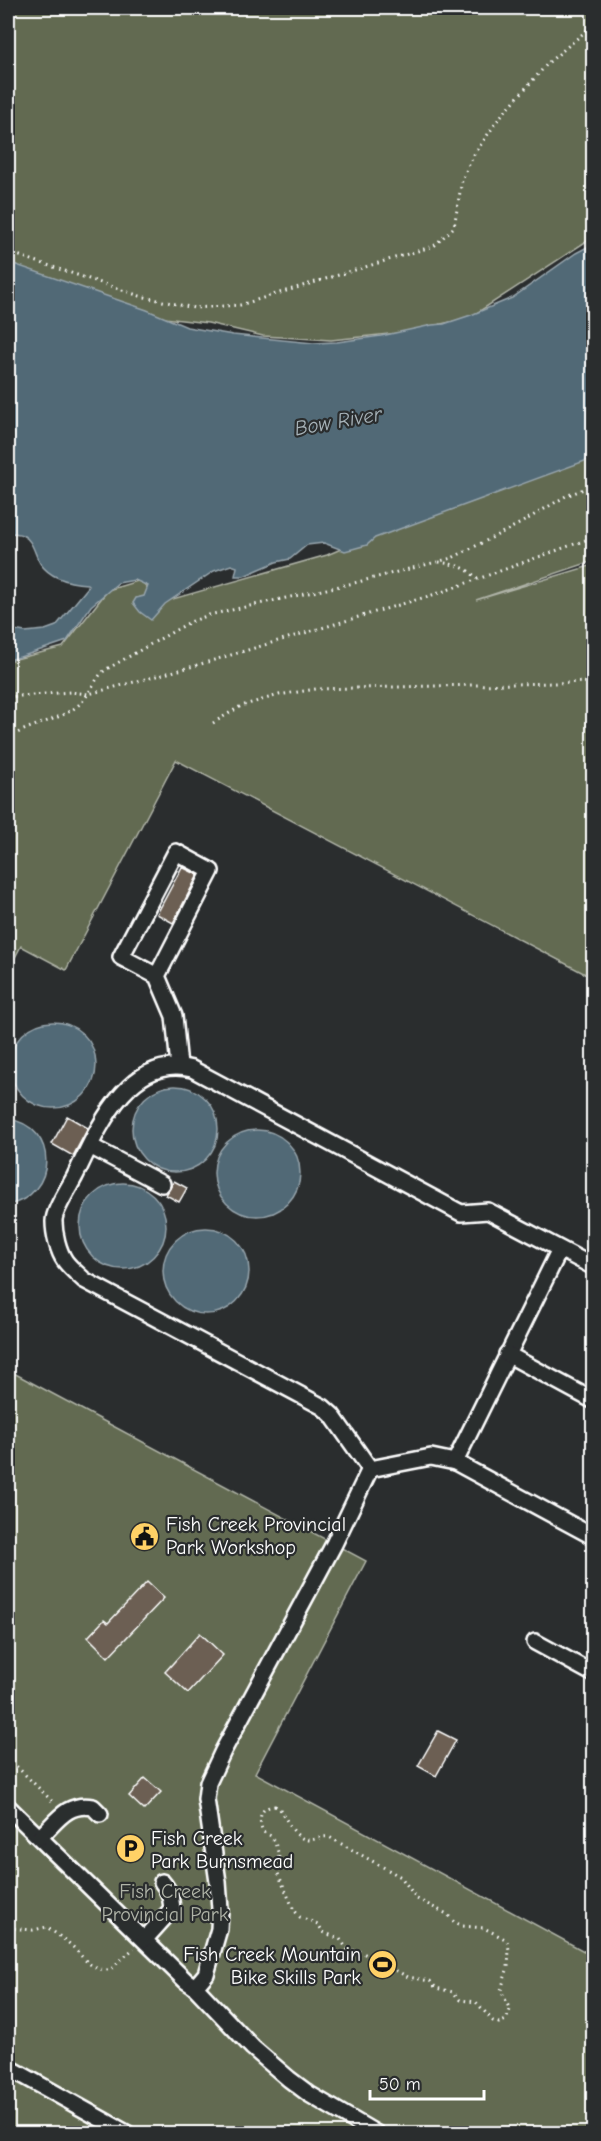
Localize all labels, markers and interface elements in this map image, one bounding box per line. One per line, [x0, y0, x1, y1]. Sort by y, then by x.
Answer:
water label: Bow River [292, 401, 385, 441]
place label: Fish Creek Provincial Park Workshop [166, 1513, 346, 1559]
public building icon: Fish Creek Provincial Park Workshop [129, 1520, 161, 1552]
place label: Fish Creek Park Burnsmead [151, 1827, 293, 1873]
parking icon: Fish Creek Park Burnsmead [114, 1833, 146, 1865]
park label: Fish Creek Provincial Park [102, 1880, 229, 1926]
place label: Fish Creek Mountain Bike Skills Park [183, 1943, 361, 1989]
sports icon: Fish Creek Mountain Bike Skills Park [366, 1949, 398, 1981]
scale bar [370, 2063, 484, 2101]
text: 50 m [379, 2074, 421, 2095]

